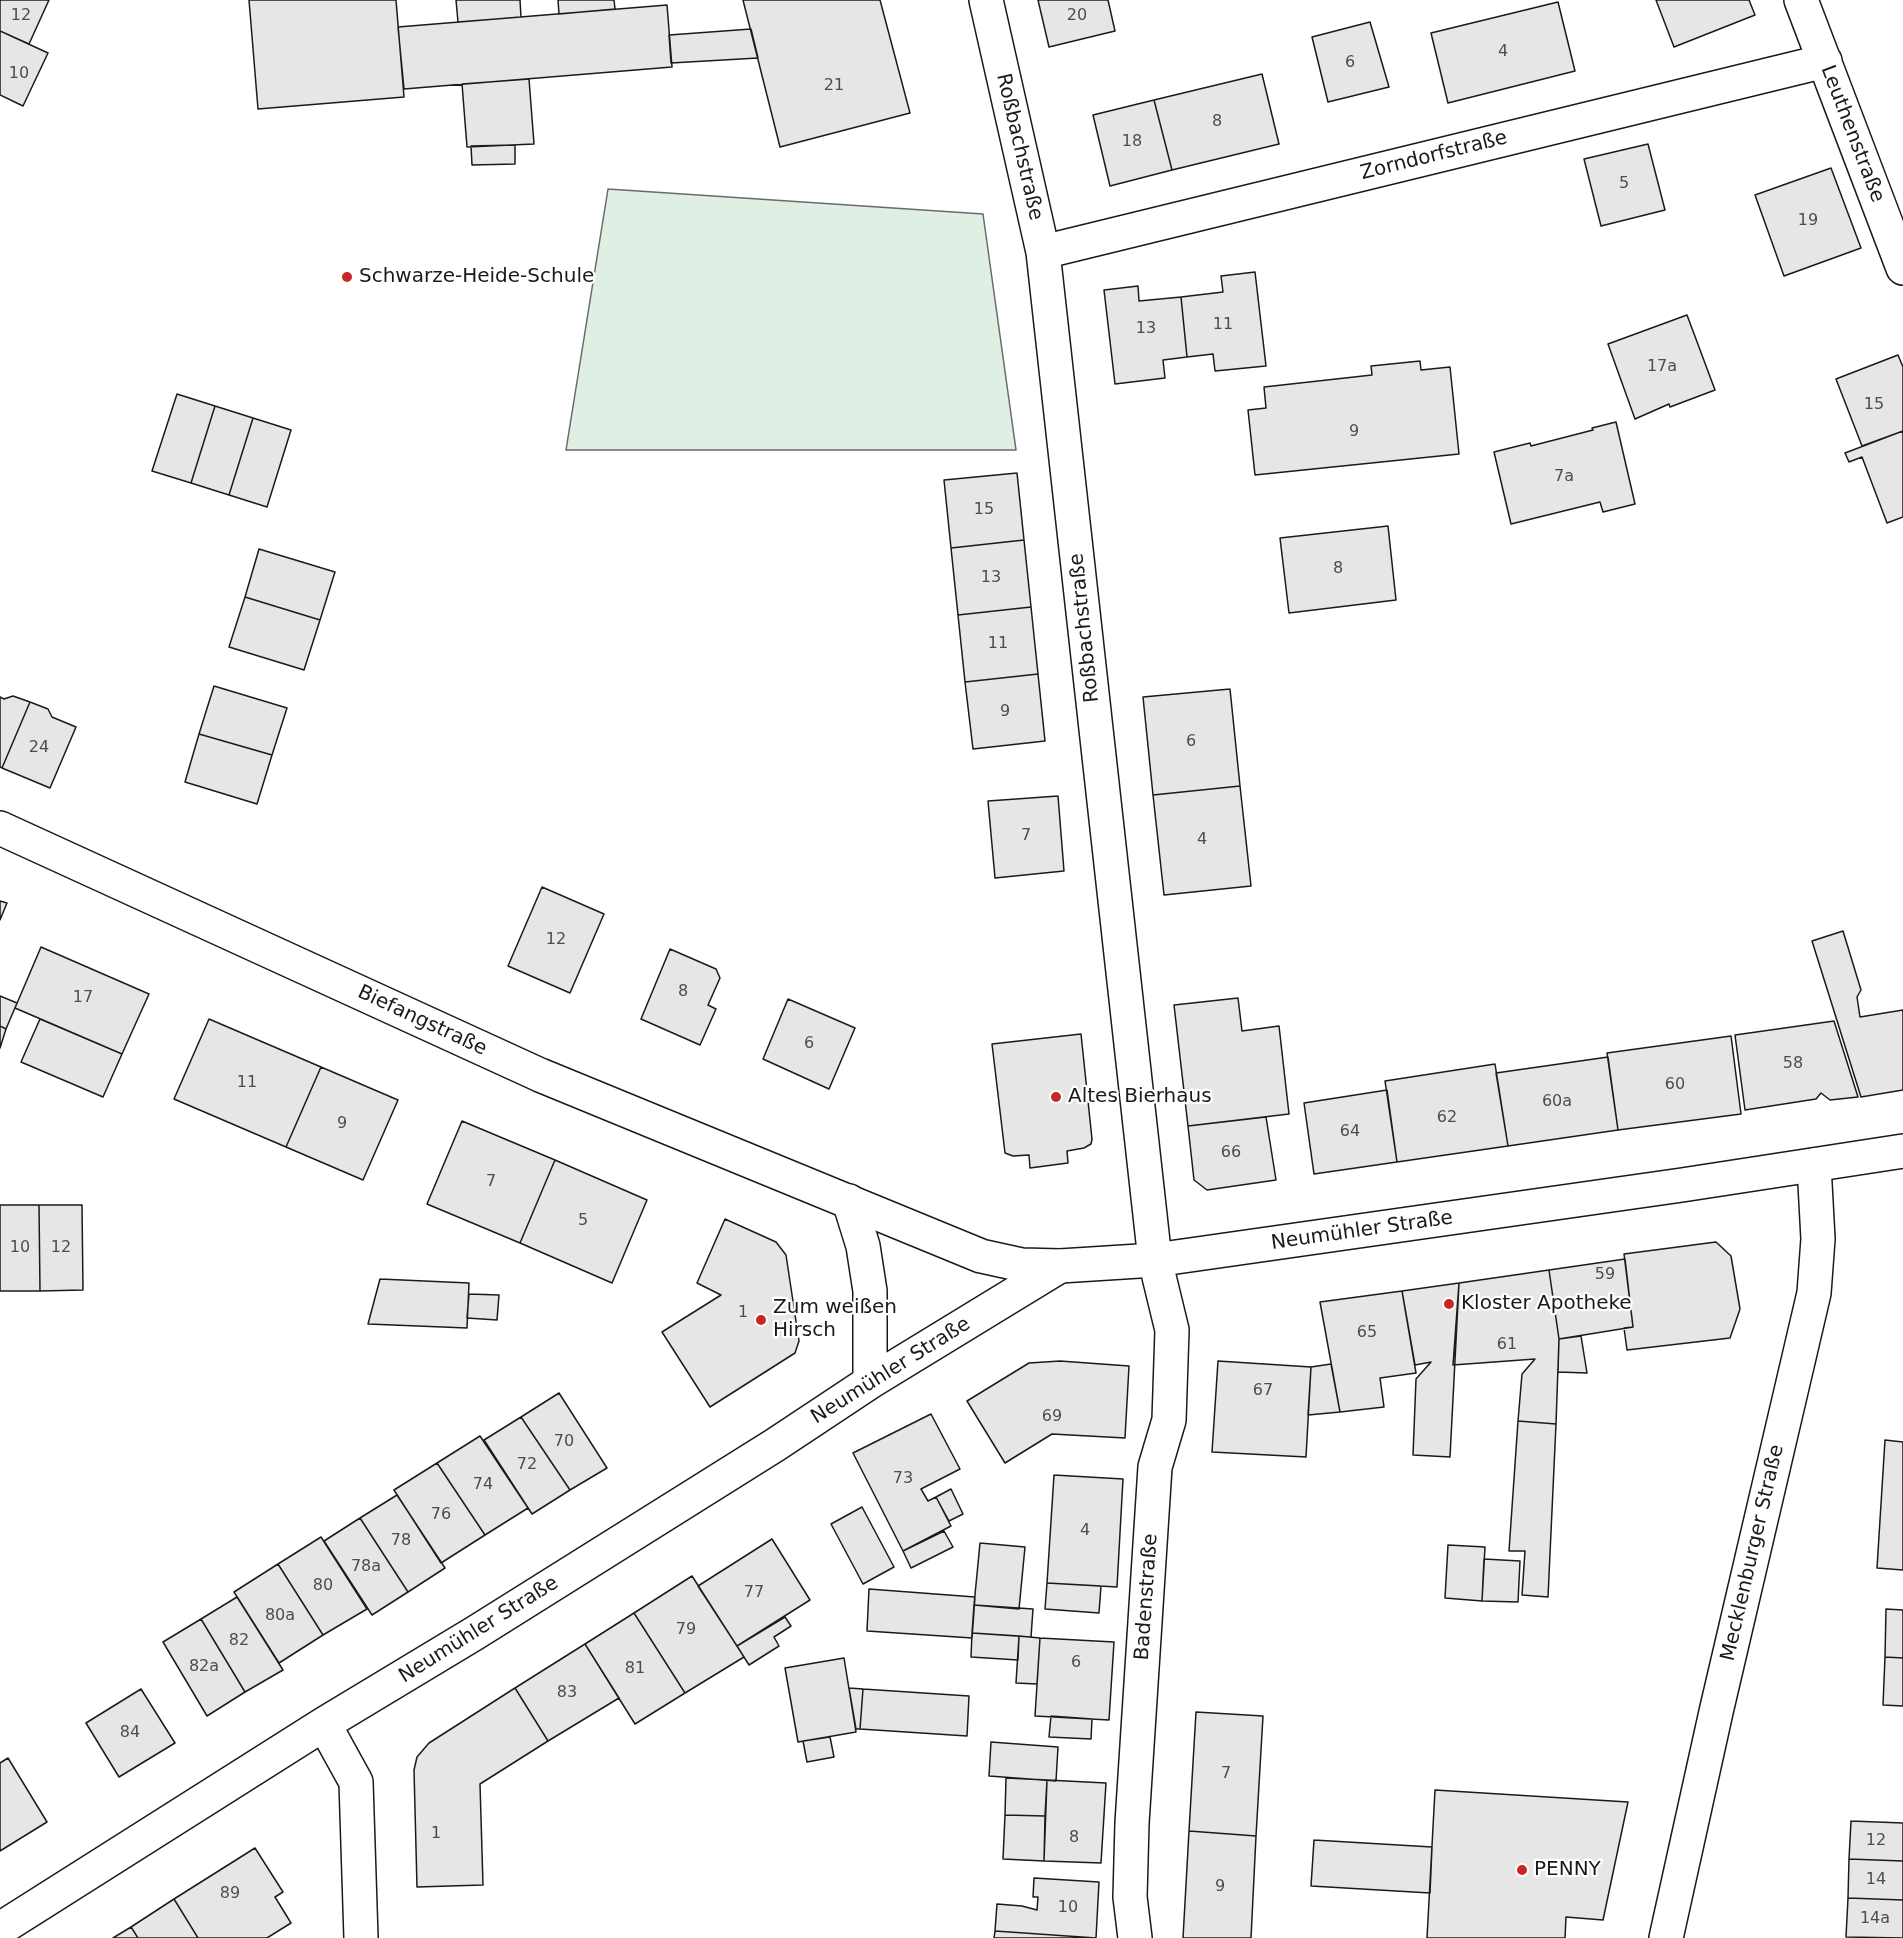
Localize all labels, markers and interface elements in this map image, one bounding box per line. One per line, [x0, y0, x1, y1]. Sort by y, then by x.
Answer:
house number: 12 [11, 6, 31, 26]
house number: 20 [1067, 6, 1087, 26]
house number: 4 [1498, 42, 1508, 62]
house number: 6 [1345, 53, 1355, 73]
street label: Leuthenstraße [1815, 62, 1889, 206]
house number: 10 [9, 64, 29, 84]
street label: Roßbachstraße [990, 71, 1048, 223]
house number: 21 [824, 76, 844, 96]
house number: 8 [1212, 112, 1222, 132]
street label: Zorndorfstraße [1358, 126, 1510, 186]
house number: 18 [1122, 132, 1142, 152]
house number: 5 [1619, 174, 1629, 194]
house number: 19 [1798, 211, 1818, 231]
place label: Schwarze-Heide-Schule [359, 265, 594, 289]
marker: Schwarze-Heide-Schule [340, 270, 354, 284]
house number: 11 [1213, 315, 1233, 335]
house number: 13 [1136, 319, 1156, 339]
house number: 17a [1647, 357, 1677, 377]
house number: 15 [1864, 395, 1884, 415]
house number: 9 [1349, 422, 1359, 442]
house number: 7a [1554, 467, 1574, 487]
house number: 15 [974, 500, 994, 520]
street label: Roßbachstraße [1065, 552, 1105, 704]
house number: 8 [1333, 559, 1343, 579]
house number: 13 [981, 568, 1001, 588]
house number: 11 [988, 634, 1008, 654]
house number: 9 [1000, 702, 1010, 722]
house number: 6 [1186, 732, 1196, 752]
house number: 24 [29, 738, 49, 758]
house number: 7 [1021, 826, 1031, 846]
house number: 4 [1197, 830, 1207, 850]
house number: 12 [546, 930, 566, 950]
street label: Biefangstraße [354, 981, 490, 1061]
house number: 8 [678, 982, 688, 1002]
house number: 17 [73, 988, 93, 1008]
house number: 6 [804, 1034, 814, 1054]
house number: 58 [1783, 1054, 1803, 1074]
house number: 11 [237, 1073, 257, 1093]
house number: 60 [1665, 1075, 1685, 1095]
place label: Altes Bierhaus [1068, 1085, 1212, 1109]
marker: Altes Bierhaus [1049, 1090, 1063, 1104]
house number: 60a [1542, 1092, 1572, 1112]
house number: 62 [1437, 1108, 1457, 1128]
house number: 9 [337, 1114, 347, 1134]
house number: 64 [1340, 1122, 1360, 1142]
house number: 66 [1221, 1143, 1241, 1163]
house number: 7 [486, 1172, 496, 1192]
street label: Neumühler Straße [1270, 1206, 1454, 1256]
house number: 5 [578, 1211, 588, 1231]
house number: 10 [10, 1238, 30, 1258]
house number: 12 [51, 1238, 71, 1258]
house number: 59 [1595, 1265, 1615, 1285]
place label: Kloster Apotheke [1461, 1292, 1632, 1316]
place label: Zum weißen Hirsch [773, 1296, 897, 1343]
marker: Kloster Apotheke [1442, 1297, 1456, 1311]
house number: 1 [738, 1303, 748, 1323]
street label: Neumühler Straße [807, 1312, 975, 1430]
marker: Zum weißen Hirsch [754, 1313, 768, 1327]
house number: 65 [1357, 1323, 1377, 1343]
house number: 61 [1497, 1335, 1517, 1355]
house number: 67 [1253, 1381, 1273, 1401]
house number: 69 [1042, 1407, 1062, 1427]
house number: 70 [554, 1432, 574, 1452]
street label: Mecklenburger Straße [1716, 1442, 1790, 1664]
house number: 72 [517, 1455, 537, 1475]
house number: 73 [893, 1469, 913, 1489]
house number: 74 [473, 1475, 493, 1495]
house number: 76 [431, 1505, 451, 1525]
house number: 4 [1080, 1521, 1090, 1541]
house number: 78 [391, 1531, 411, 1551]
street label: Badenstraße [1131, 1533, 1163, 1661]
house number: 78a [351, 1557, 381, 1577]
street label: Neumühler Straße [395, 1571, 563, 1689]
house number: 80 [313, 1576, 333, 1596]
house number: 77 [744, 1583, 764, 1603]
house number: 80a [265, 1606, 295, 1626]
house number: 79 [676, 1620, 696, 1640]
house number: 82 [229, 1631, 249, 1651]
house number: 6 [1071, 1653, 1081, 1673]
house number: 82a [189, 1657, 219, 1677]
house number: 81 [625, 1659, 645, 1679]
house number: 83 [557, 1683, 577, 1703]
house number: 84 [120, 1723, 140, 1743]
house number: 7 [1221, 1764, 1231, 1784]
house number: 1 [431, 1824, 441, 1844]
house number: 8 [1069, 1828, 1079, 1848]
house number: 12 [1866, 1831, 1886, 1851]
place label: PENNY [1534, 1858, 1601, 1882]
marker: PENNY [1515, 1863, 1529, 1877]
house number: 14 [1866, 1870, 1886, 1890]
house number: 9 [1215, 1877, 1225, 1897]
house number: 89 [220, 1884, 240, 1904]
house number: 10 [1058, 1898, 1078, 1918]
house number: 14a [1860, 1909, 1890, 1929]

